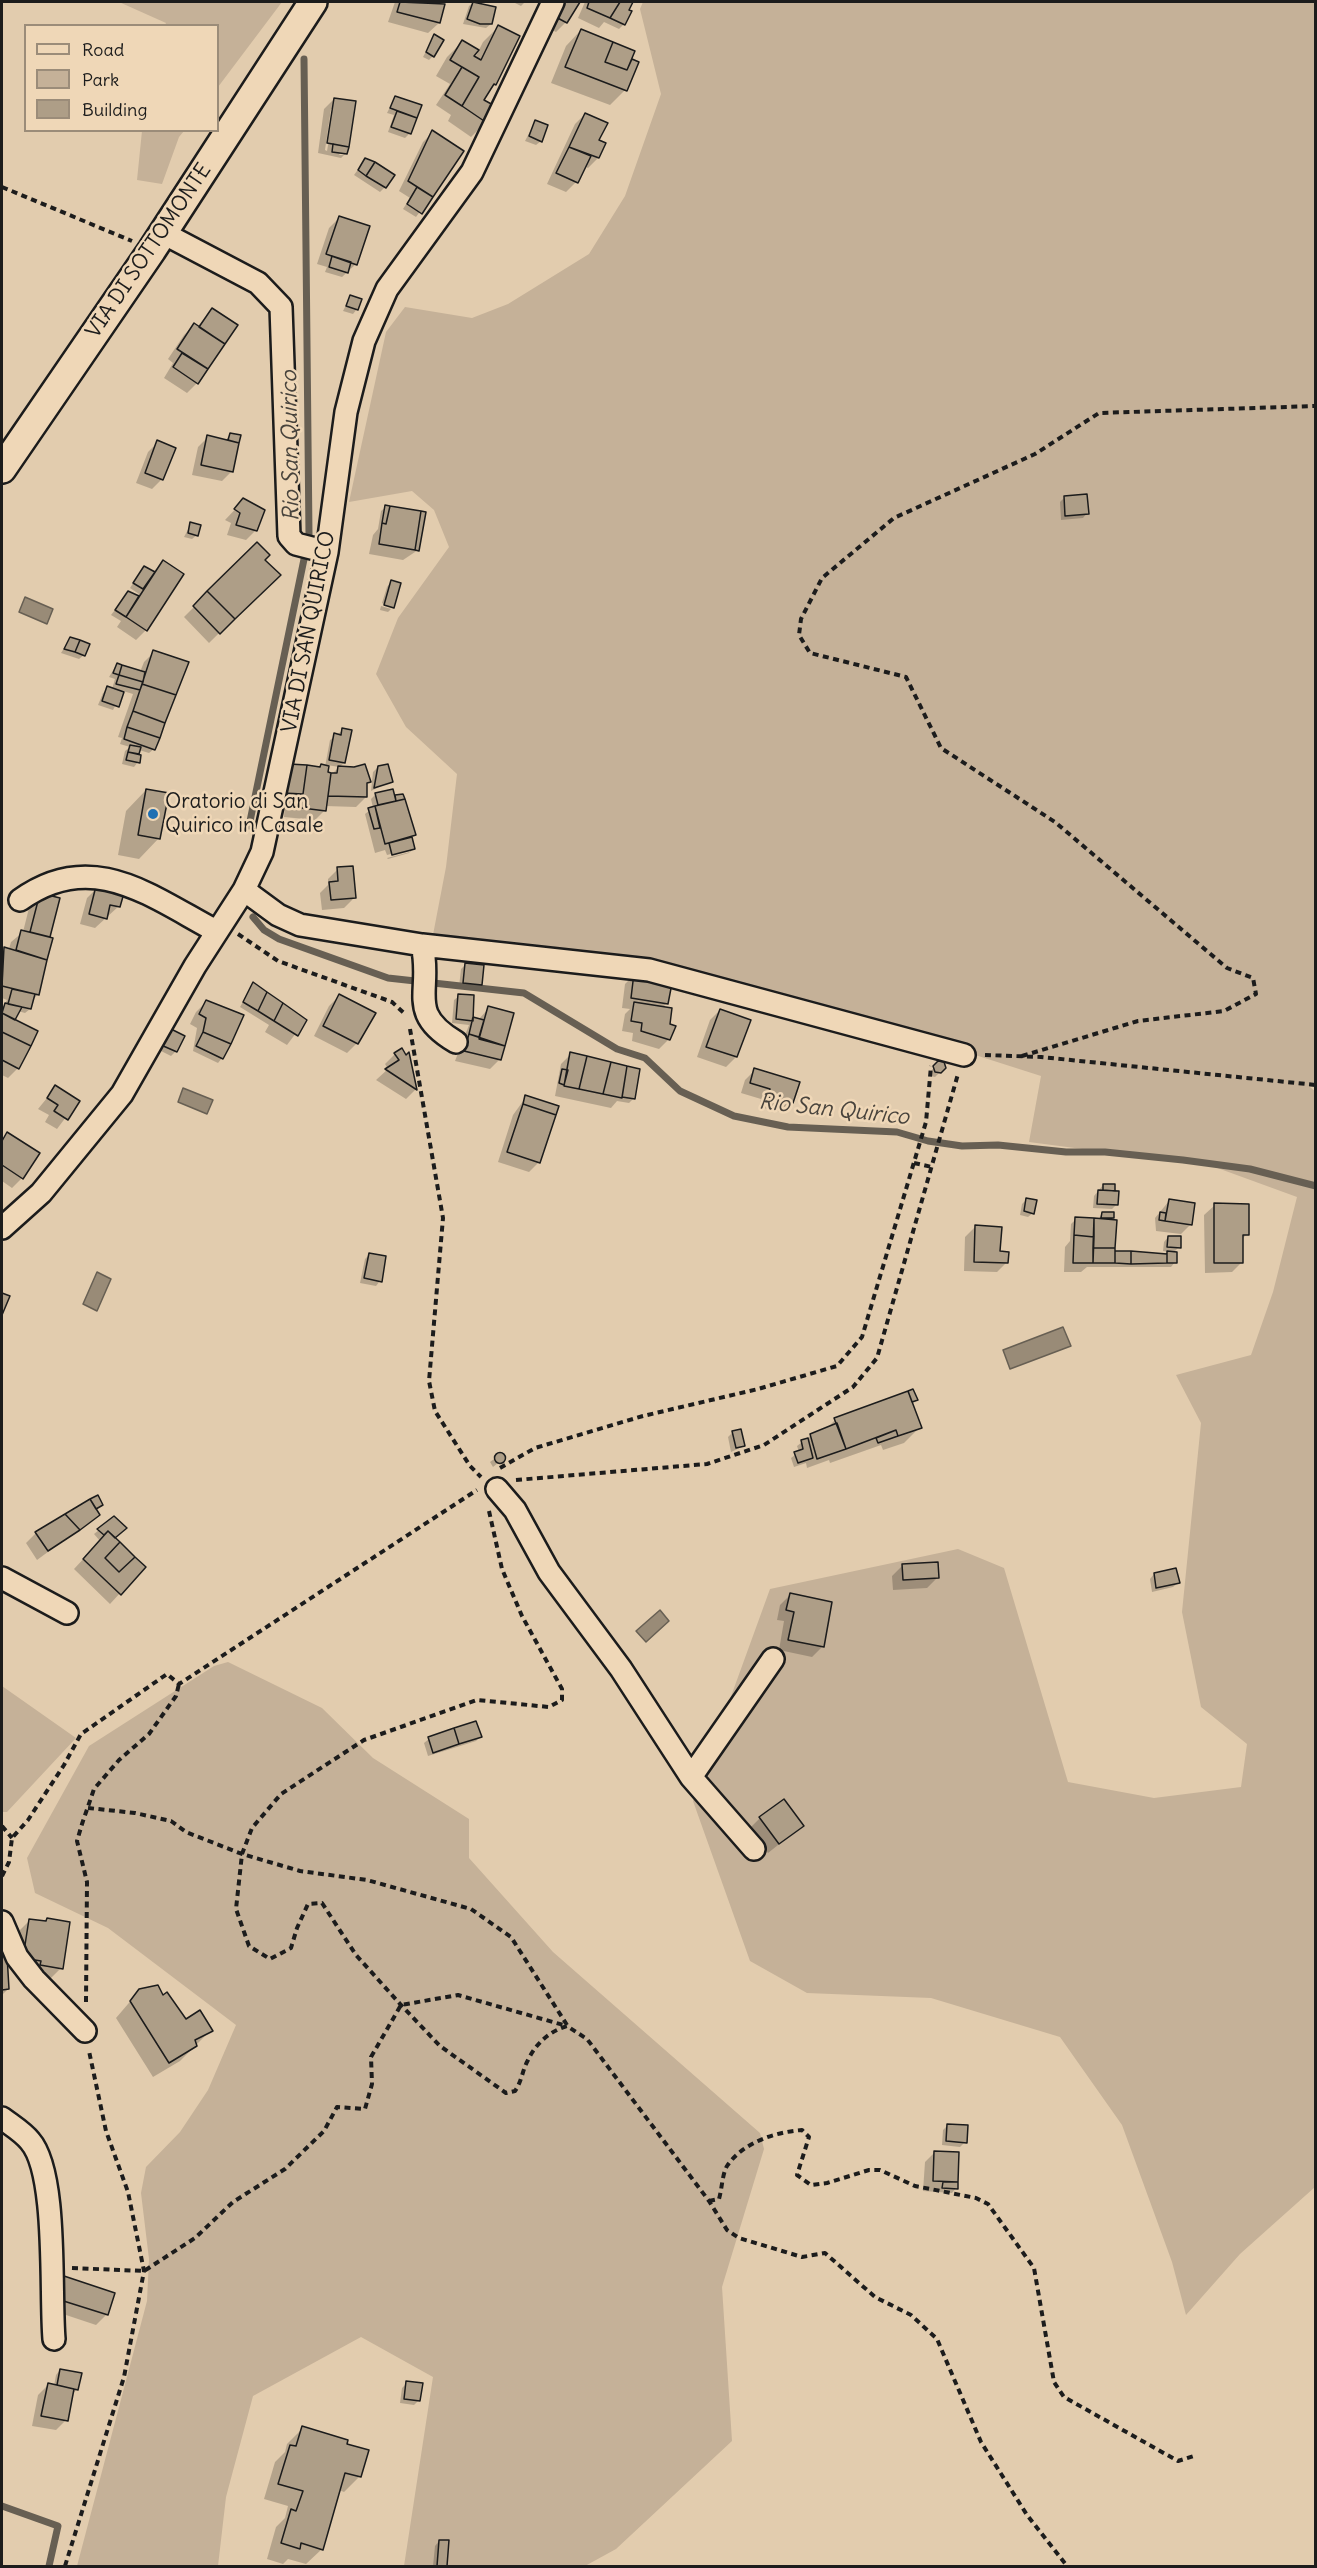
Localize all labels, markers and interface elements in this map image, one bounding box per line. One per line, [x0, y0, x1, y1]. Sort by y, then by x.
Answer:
legend [24, 24, 219, 132]
text: Road [82, 38, 124, 61]
text: Park [82, 68, 119, 91]
text: Building [82, 98, 147, 121]
street label: VIA DI SOTTOMONTE [81, 159, 217, 343]
water label: Rio San Quirico [276, 370, 306, 522]
street label: VIA DI SAN QUIRICO [277, 529, 341, 735]
place label: Oratorio di San Quirico in Casale [165, 789, 323, 839]
marker: Oratorio di San Quirico in Casale [146, 807, 160, 821]
water label: Rio San Quirico [758, 1089, 910, 1131]

